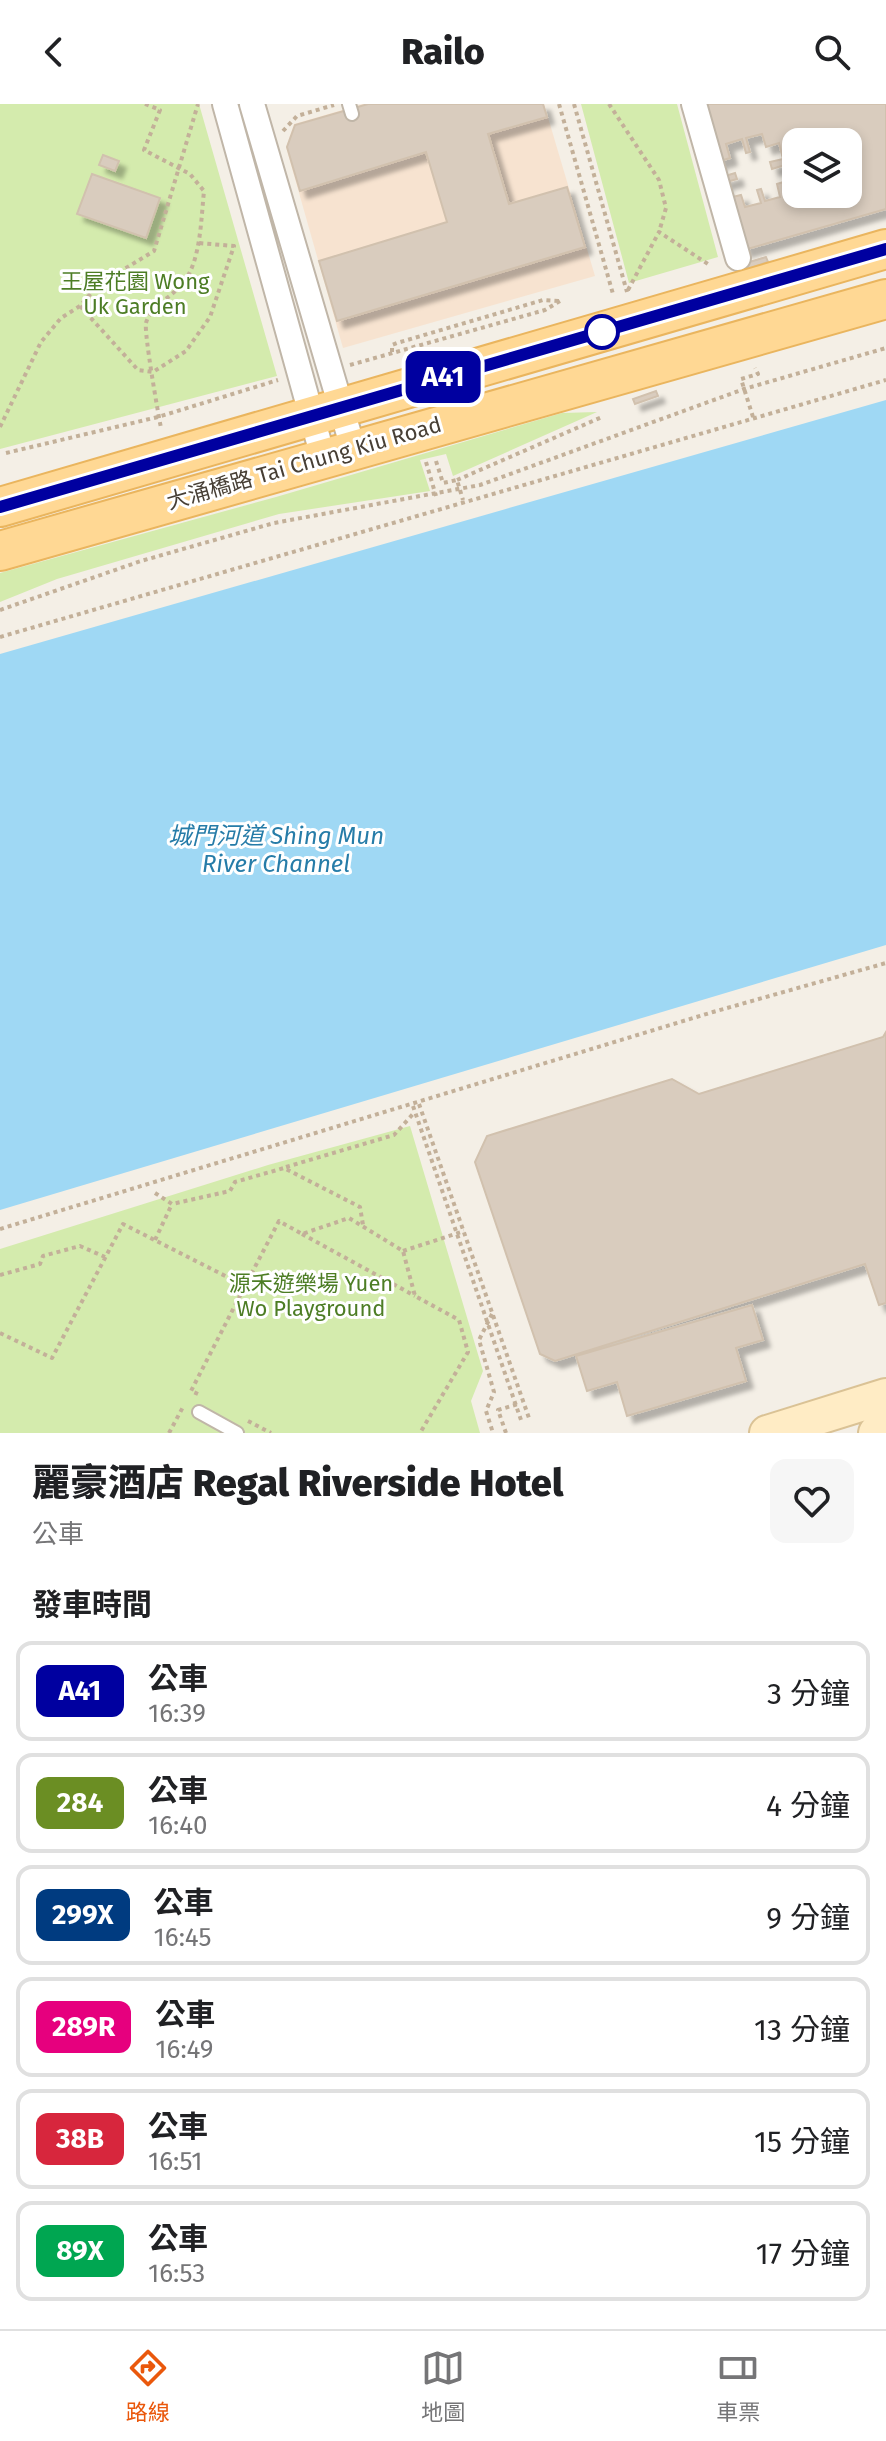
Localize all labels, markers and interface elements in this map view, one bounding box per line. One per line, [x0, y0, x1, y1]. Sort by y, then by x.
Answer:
icon: back [32, 30, 76, 74]
text: Railo [401, 30, 485, 74]
icon: search [810, 30, 854, 74]
map controls [782, 128, 862, 208]
button: layers [782, 128, 862, 208]
park label: 王屋花園 Wong Uk Garden [61, 268, 210, 320]
unlabelled marker [585, 315, 619, 349]
line badge: A41 [397, 351, 489, 403]
text: A41 [422, 360, 464, 393]
street label: 大涌橋路 Tai Chung Kiu Road [163, 411, 445, 515]
water label: 城門河道 Shing Mun River Channel [168, 822, 384, 878]
park label: 源禾遊樂場 Yuen Wo Playground [229, 1270, 393, 1322]
button: heart [770, 1459, 854, 1543]
text: 麗豪酒店 Regal Riverside Hotel [32, 1460, 563, 1506]
text: 公車 [32, 1519, 84, 1550]
text: 發車時間 [32, 1587, 152, 1623]
text: 公車 [148, 1661, 208, 1697]
text: A41 [59, 1674, 101, 1707]
text: 3 分鐘 [767, 1676, 850, 1712]
text: 16:39 [148, 1698, 206, 1729]
text: 公車 [148, 1773, 208, 1809]
text: 284 [57, 1786, 103, 1819]
text: 4 分鐘 [766, 1788, 850, 1824]
text: 16:40 [148, 1810, 208, 1841]
text: 公車 [154, 1885, 214, 1921]
text: 299X [52, 1898, 114, 1931]
text: 9 分鐘 [766, 1900, 850, 1936]
text: 16:45 [154, 1922, 211, 1953]
text: 公車 [155, 1997, 215, 2033]
text: 289R [52, 2010, 115, 2043]
text: 13 分鐘 [754, 2012, 850, 2048]
text: 16:49 [155, 2034, 213, 2065]
text: 公車 [148, 2109, 208, 2145]
text: 38B [56, 2122, 104, 2155]
text: 15 分鐘 [754, 2124, 850, 2160]
text: 16:51 [148, 2146, 202, 2177]
text: 公車 [148, 2221, 208, 2257]
text: 89X [56, 2234, 104, 2267]
text: 17 分鐘 [756, 2236, 850, 2272]
text: 16:53 [148, 2258, 205, 2289]
tab: 路線 [126, 2346, 170, 2426]
tab: 地圖 [421, 2346, 465, 2426]
tab: 車票 [716, 2346, 760, 2426]

